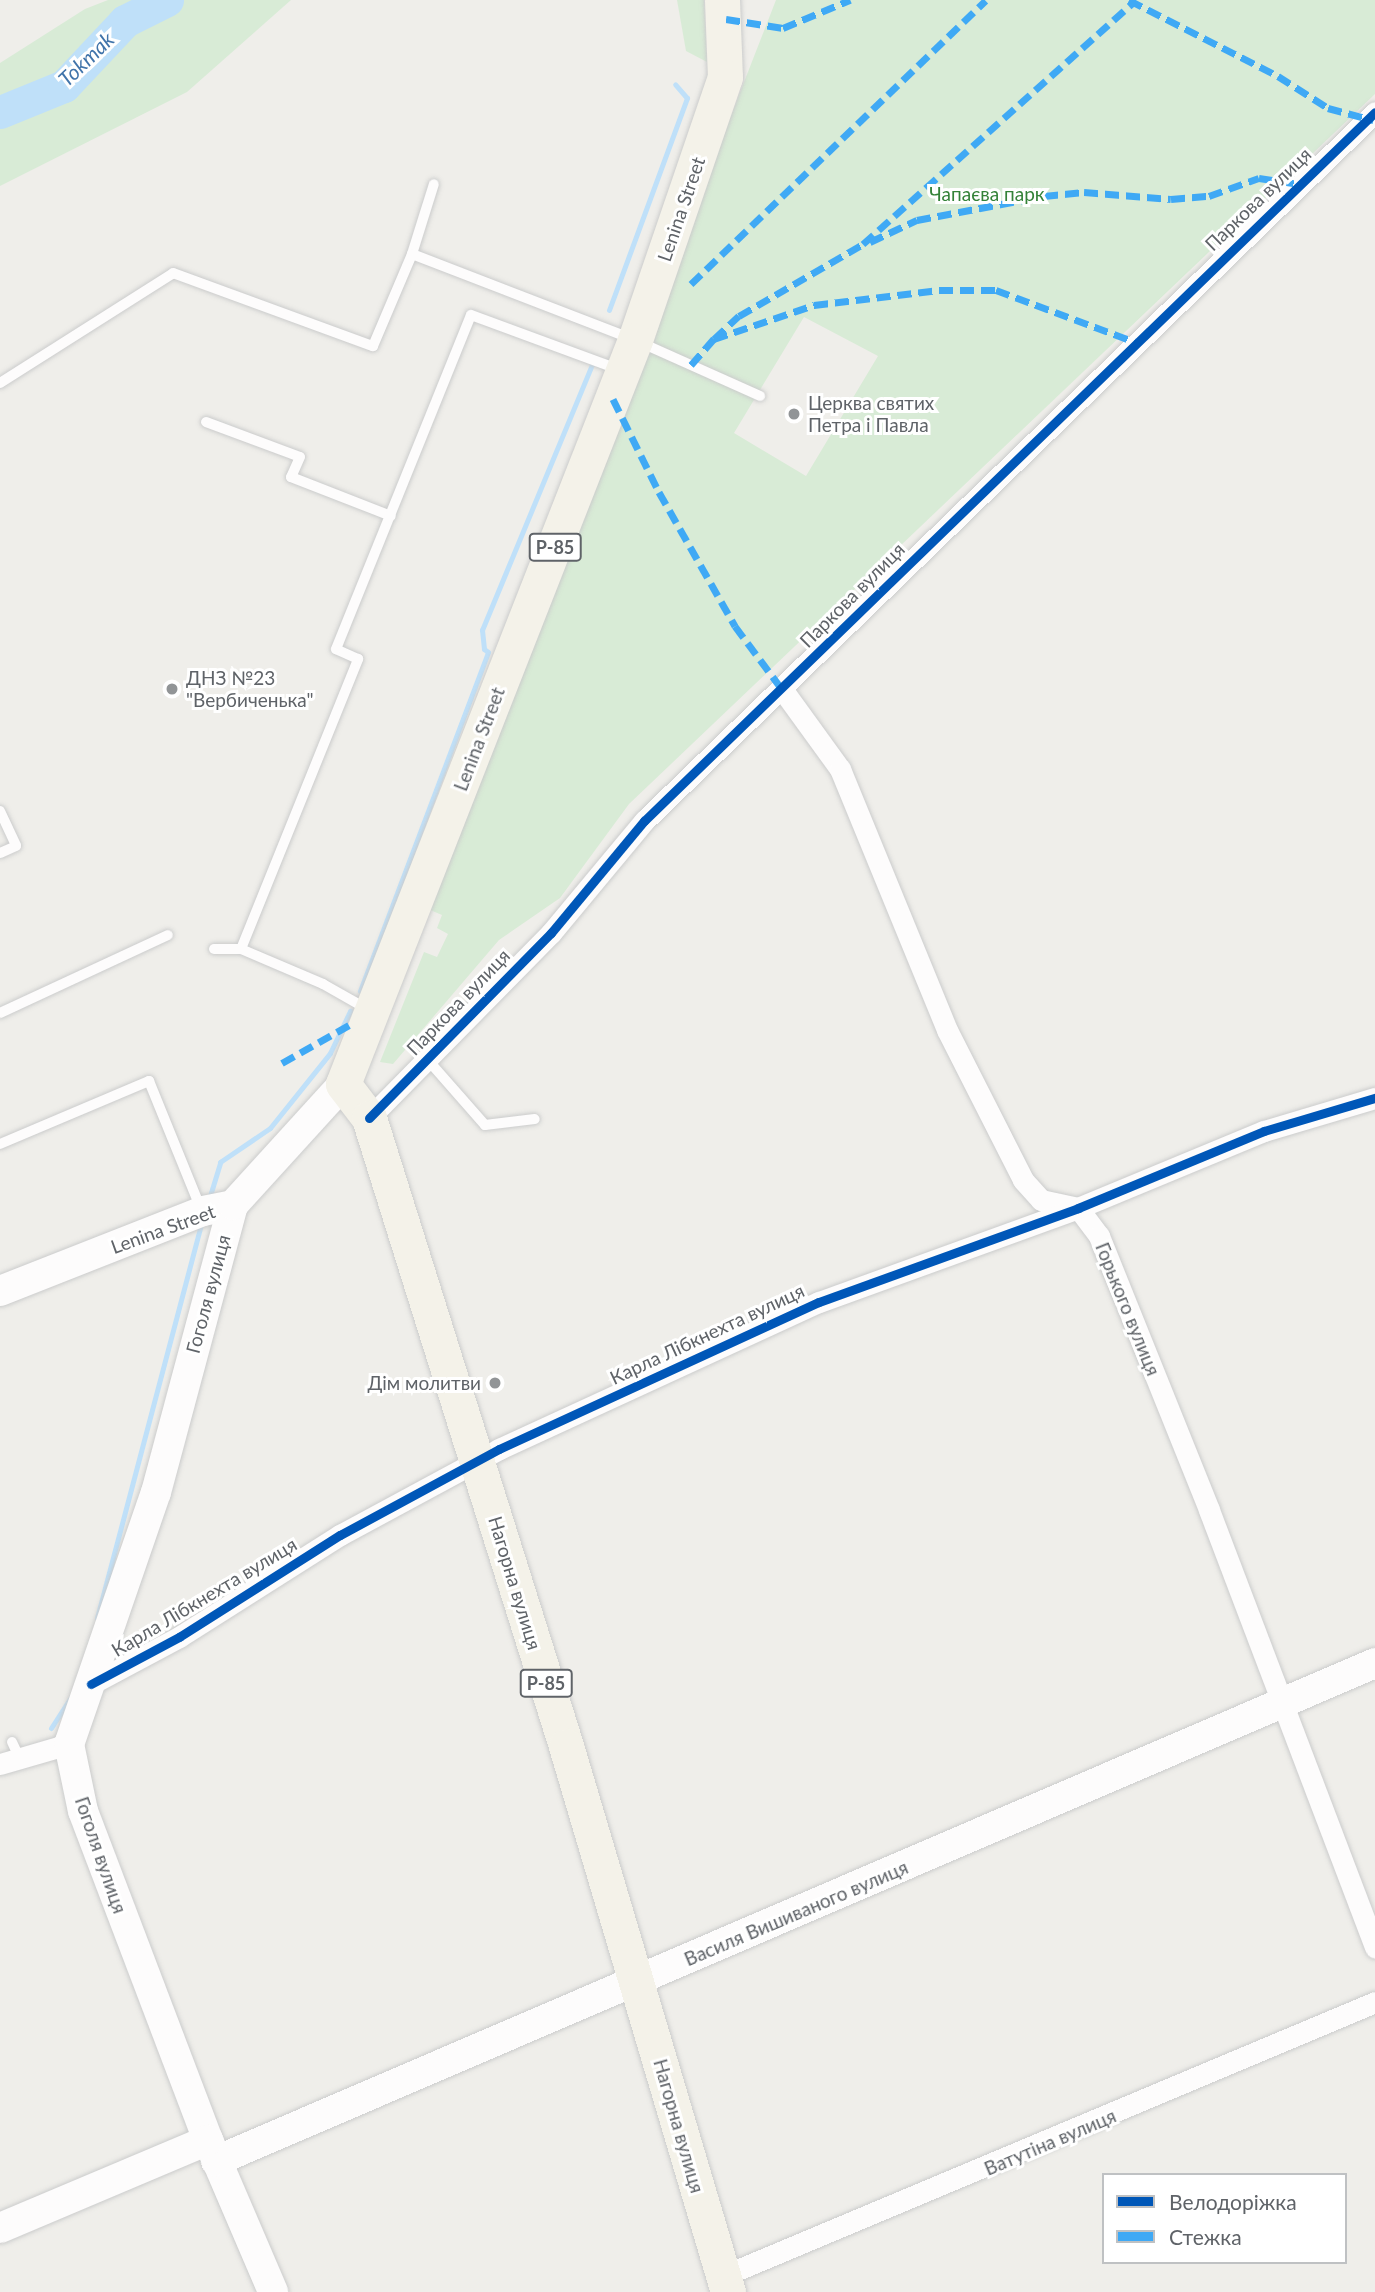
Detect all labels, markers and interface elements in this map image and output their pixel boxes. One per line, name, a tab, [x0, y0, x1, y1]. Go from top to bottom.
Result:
water label: Tokmak	[53, 27, 119, 91]
street label: Паркова вулиця	[1200, 143, 1316, 255]
street label: Lenina Street	[652, 154, 710, 264]
park label: Чапаєва парк	[929, 183, 1045, 205]
place label: Церква святих Петра і Павла	[808, 392, 934, 436]
marker: Церква святих Петра і Павла	[786, 406, 802, 422]
road number: Р-85	[527, 532, 583, 562]
street label: Паркова вулиця	[795, 538, 909, 652]
place label: ДНЗ №23 "Вербиченька"	[186, 667, 314, 711]
marker: ДНЗ №23 "Вербиченька"	[164, 681, 180, 697]
street label: Lenina Street	[449, 684, 509, 794]
street label: Паркова вулиця	[402, 944, 514, 1060]
street label: Lenina Street	[108, 1200, 218, 1258]
street label: Гоголя вулиця	[181, 1232, 235, 1356]
street label: Горького вулиця	[1091, 1239, 1165, 1379]
street label: Карла Лібкнехта вулиця	[606, 1279, 808, 1389]
place label: Дім молитви	[368, 1372, 481, 1394]
marker: Дім молитви	[487, 1375, 503, 1391]
street label: Нагорна вулиця	[484, 1513, 546, 1653]
street label: Карла Лібкнехта вулиця	[107, 1533, 301, 1661]
road number: Р-85	[518, 1668, 574, 1698]
street label: Гоголя вулиця	[70, 1794, 132, 1916]
street label: Василя Вишиваного вулиця	[681, 1855, 911, 1971]
street label: Нагорна вулиця	[649, 2056, 709, 2196]
street label: Ватутіна вулиця	[981, 2104, 1119, 2180]
legend	[1102, 2173, 1347, 2264]
text: Велодоріжка	[1169, 2189, 1297, 2214]
text: Стежка	[1169, 2224, 1242, 2249]

